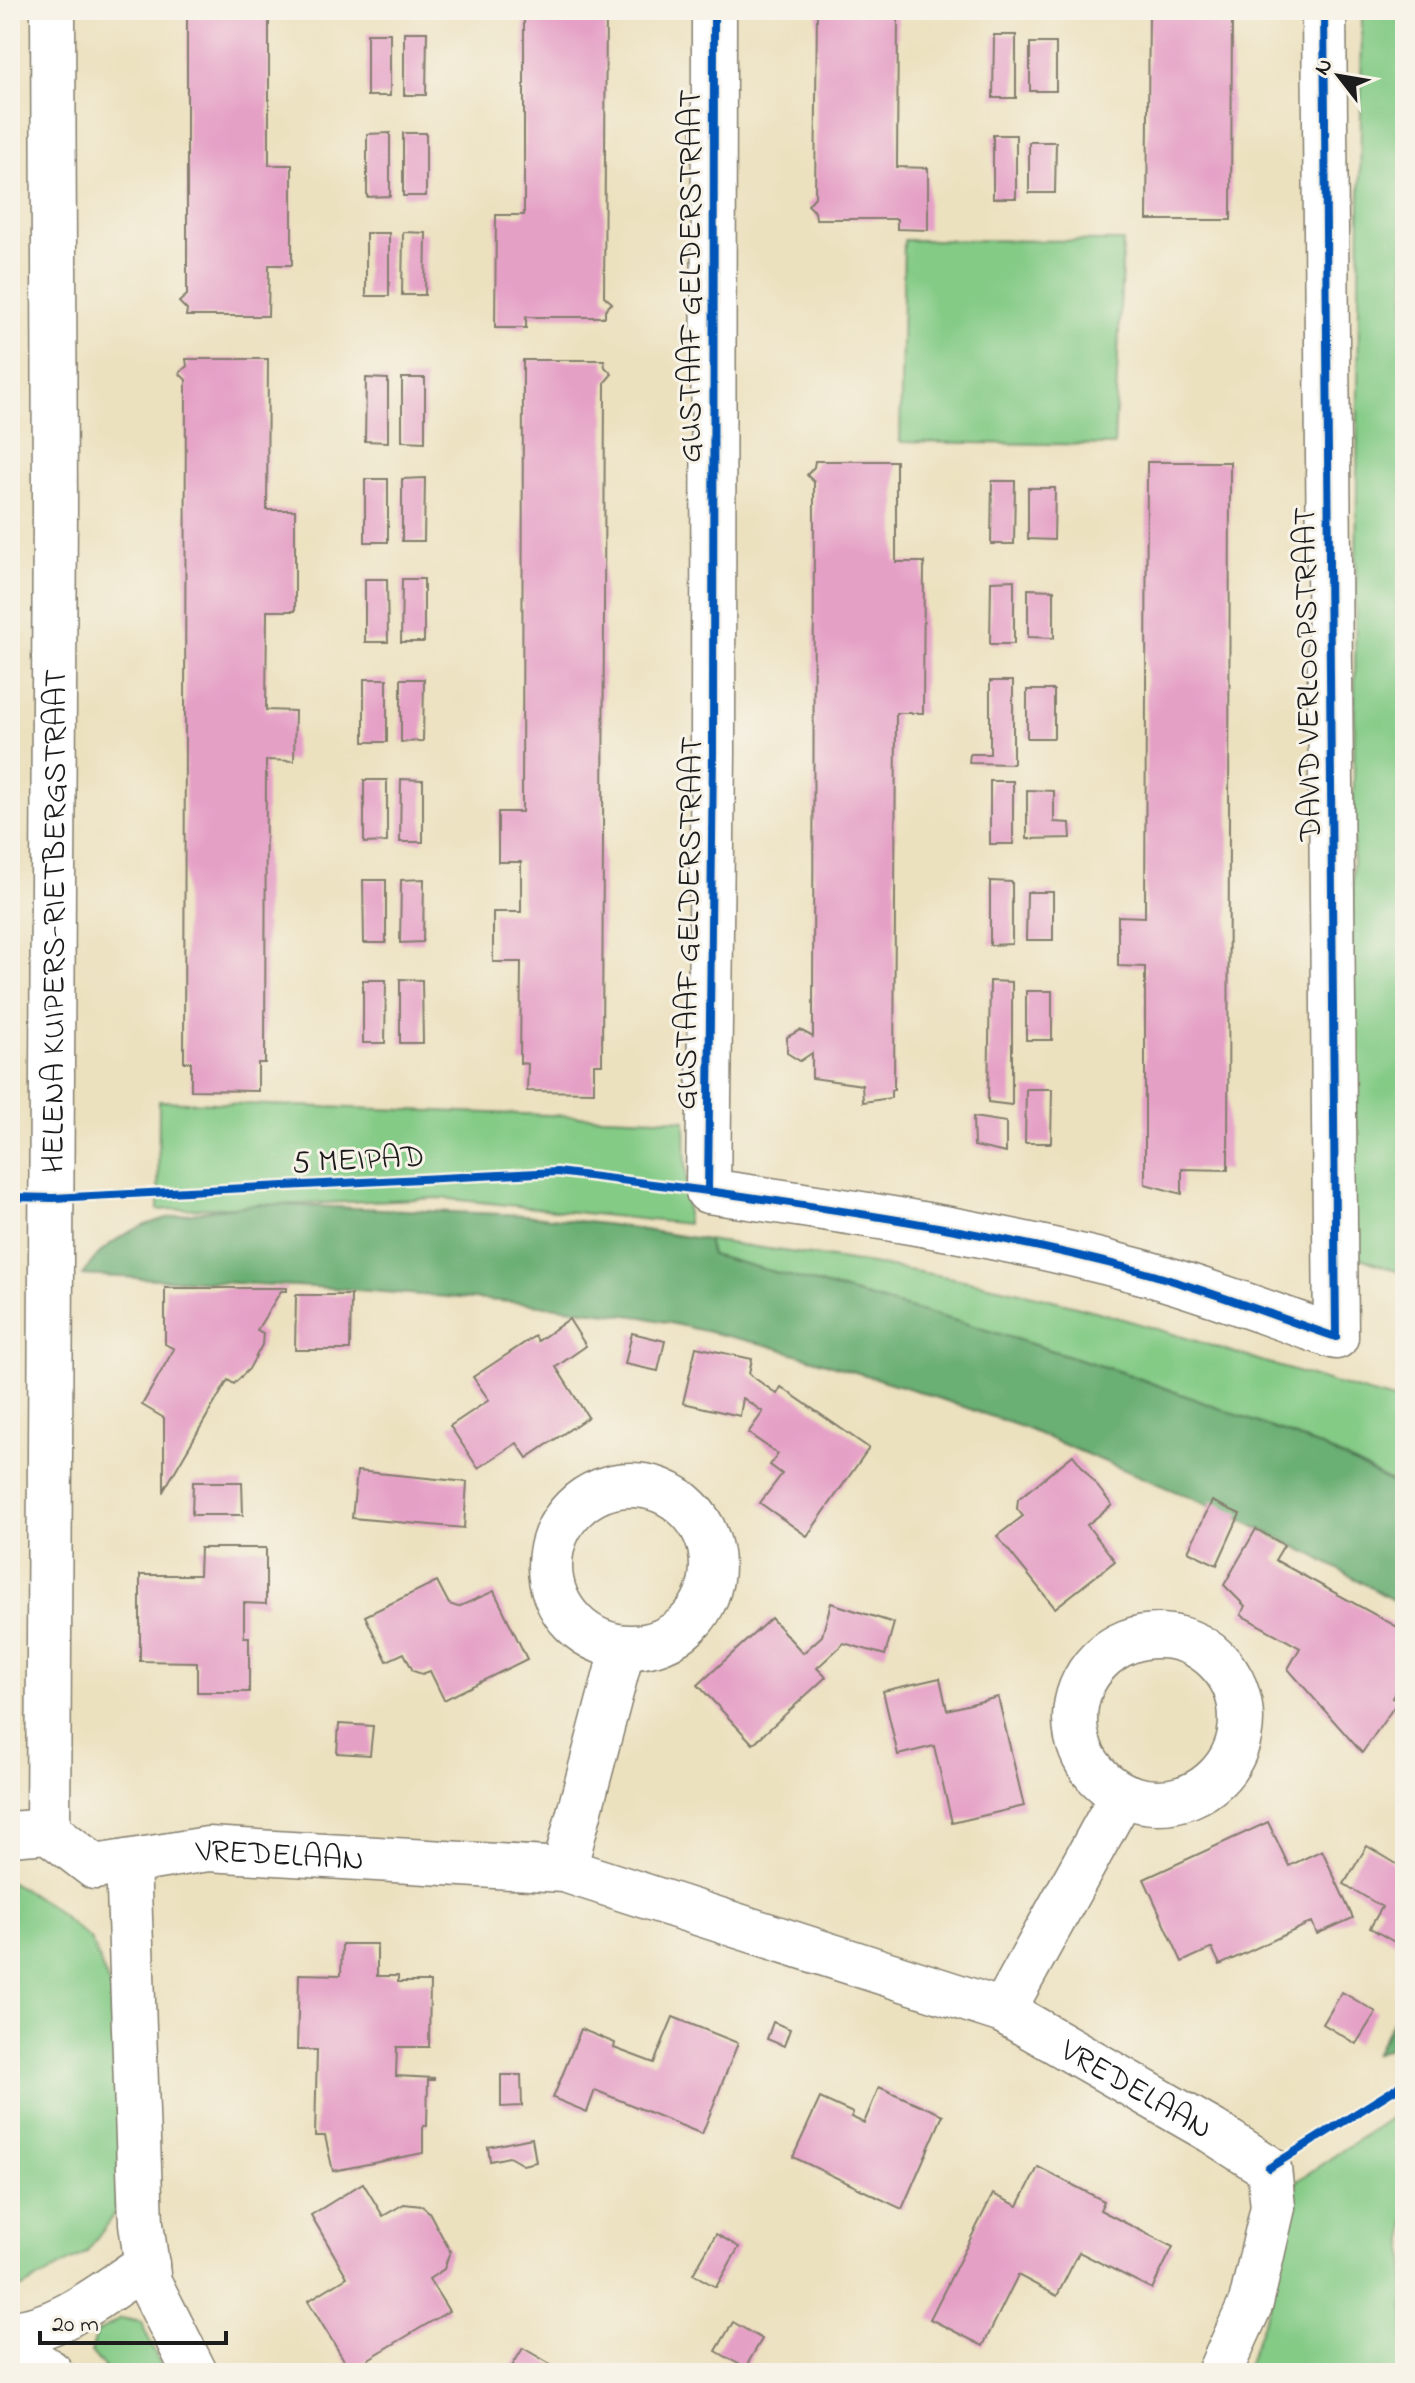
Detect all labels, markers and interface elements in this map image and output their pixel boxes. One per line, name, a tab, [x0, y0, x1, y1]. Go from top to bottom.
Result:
north arrow	[1299, 36, 1379, 116]
text: N	[1307, 53, 1342, 82]
street label: GUSTAAF GELDERSTRAAT	[669, 89, 716, 463]
street label: DAVID VERLOOPSTRAAT	[1283, 506, 1336, 842]
street label: HELENA KUIPERS-RIETBERGSTRAAT	[31, 669, 81, 1173]
street label: GUSTAAF GELDERSTRAAT	[664, 736, 717, 1110]
street label: 5 MEIPAD	[291, 1135, 426, 1188]
street label: VREDELAAN	[192, 1829, 365, 1885]
street label: VREDELAAN	[1050, 2028, 1220, 2153]
scale bar	[40, 2295, 226, 2345]
text: 20 m	[52, 2308, 99, 2343]

